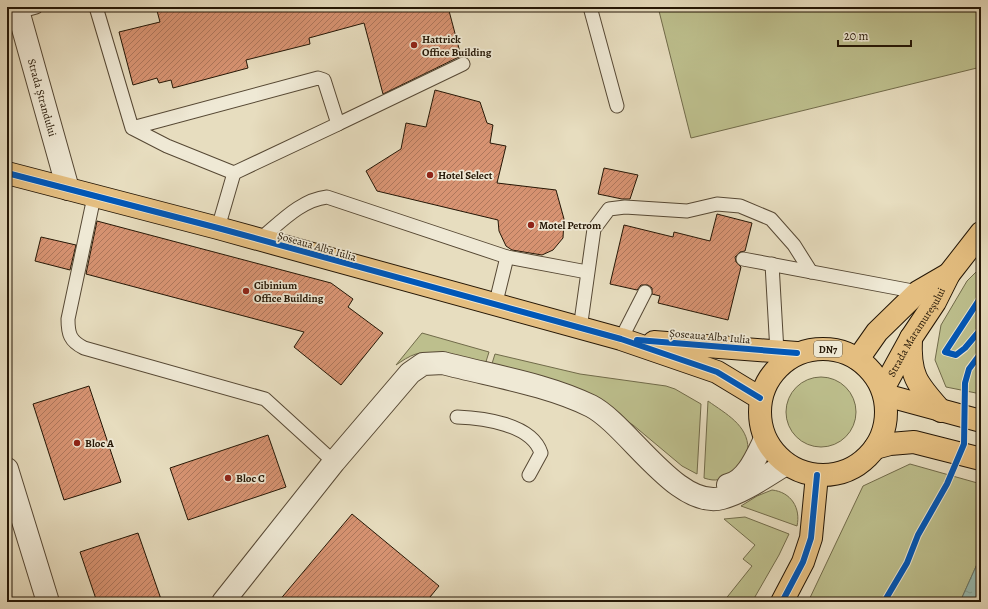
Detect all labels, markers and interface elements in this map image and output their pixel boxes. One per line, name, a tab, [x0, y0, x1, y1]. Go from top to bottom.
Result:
scale bar	[838, 22, 911, 48]
text: 20 m	[844, 28, 868, 44]
place label: Hattrick Office Building	[422, 32, 492, 60]
marker: Hattrick Office Building	[409, 40, 419, 50]
street label: Strada Ștrandului	[24, 57, 60, 138]
place label: Hotel Select	[438, 168, 493, 183]
marker: Hotel Select	[425, 170, 435, 180]
place label: Motel Petrom	[539, 218, 601, 233]
marker: Motel Petrom	[526, 220, 536, 230]
street label: Șoseaua Alba Iulia	[276, 228, 359, 265]
place label: Cibinium Office Building	[254, 278, 324, 306]
street label: Strada Maramureșului	[884, 285, 949, 380]
marker: Cibinium Office Building	[241, 286, 251, 296]
street label: Șoseaua Alba Iulia	[669, 325, 752, 348]
road number: DN7	[814, 341, 842, 357]
place label: Bloc A	[85, 436, 114, 451]
marker: Bloc A	[72, 438, 82, 448]
place label: Bloc C	[236, 471, 265, 486]
marker: Bloc C	[223, 473, 233, 483]

